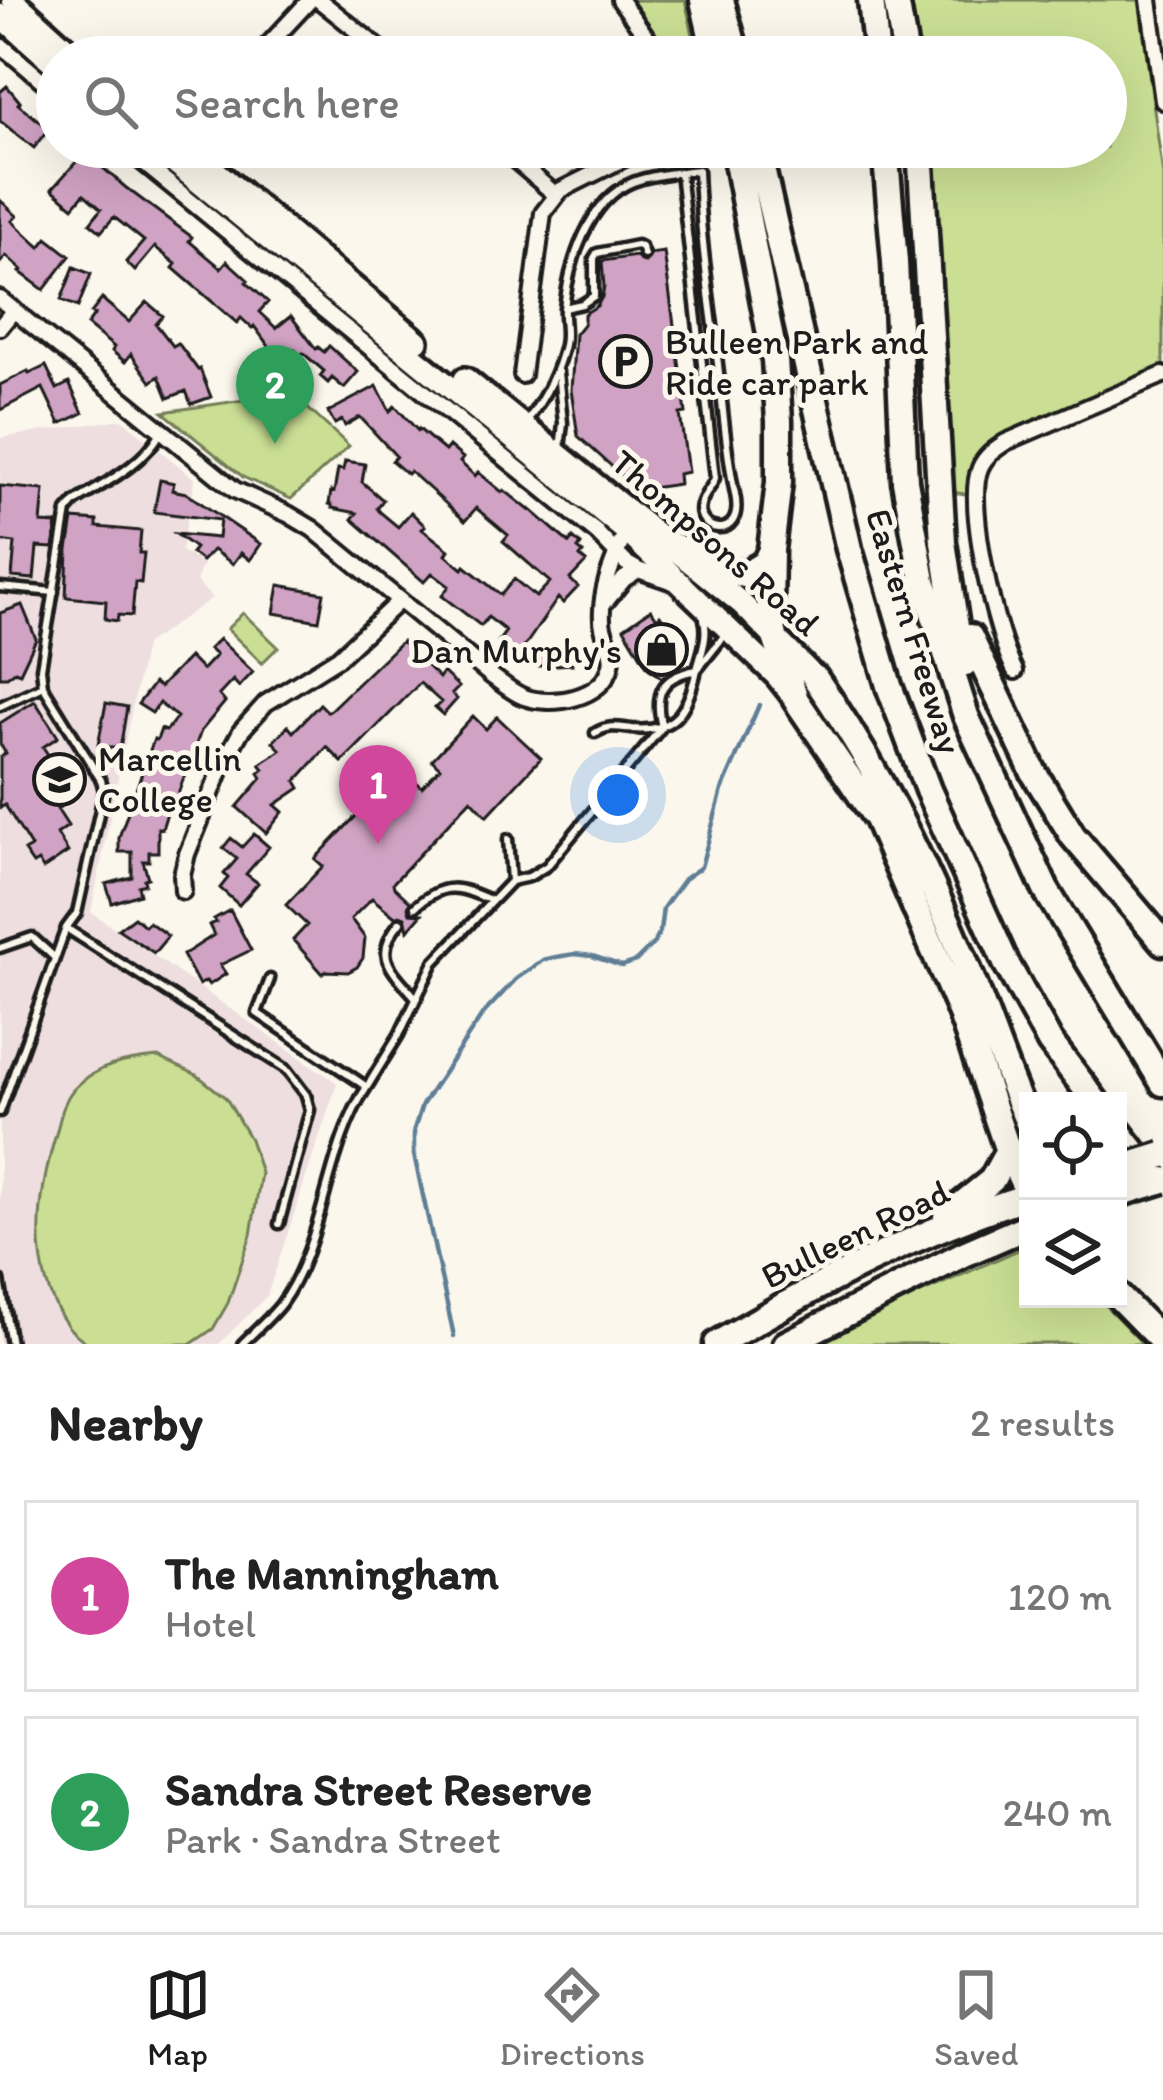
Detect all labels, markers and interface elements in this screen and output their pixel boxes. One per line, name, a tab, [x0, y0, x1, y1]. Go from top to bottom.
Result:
search box	[36, 36, 1127, 168]
icon: search	[78, 69, 144, 135]
text: Search here	[174, 75, 400, 129]
place label: Bulleen Park and Ride car park	[665, 320, 929, 404]
parking icon: Bulleen Park and Ride car park	[598, 334, 654, 390]
pin: 2	[236, 345, 314, 444]
street label: Thompsons Road	[603, 440, 829, 645]
street label: Eastern Freeway	[857, 504, 972, 759]
shop icon: Dan Murphy's	[633, 622, 689, 678]
place label: Dan Murphy's	[410, 629, 622, 672]
place label: Marcellin College	[98, 737, 242, 821]
pin: 1	[339, 745, 417, 844]
school or university icon: Marcellin College	[31, 751, 87, 807]
your location	[588, 765, 648, 825]
map controls	[1019, 1092, 1127, 1308]
button: locate	[1019, 1092, 1127, 1200]
street label: Bulleen Road	[754, 1169, 956, 1298]
button: layers	[1019, 1200, 1127, 1308]
text: Nearby	[48, 1392, 203, 1453]
text: 2 results	[970, 1399, 1115, 1446]
text: The Manningham	[165, 1546, 499, 1600]
text: 1	[81, 1573, 99, 1620]
text: 120 m	[1008, 1573, 1112, 1620]
text: Hotel	[165, 1600, 256, 1647]
text: Sandra Street Reserve	[165, 1762, 592, 1816]
text: 2	[80, 1789, 100, 1836]
text: 240 m	[1002, 1789, 1112, 1836]
text: Park · Sandra Street	[165, 1816, 501, 1863]
tab: Map	[145, 1962, 211, 2073]
tab: Directions	[500, 1962, 645, 2073]
tab: Saved	[934, 1962, 1018, 2073]

